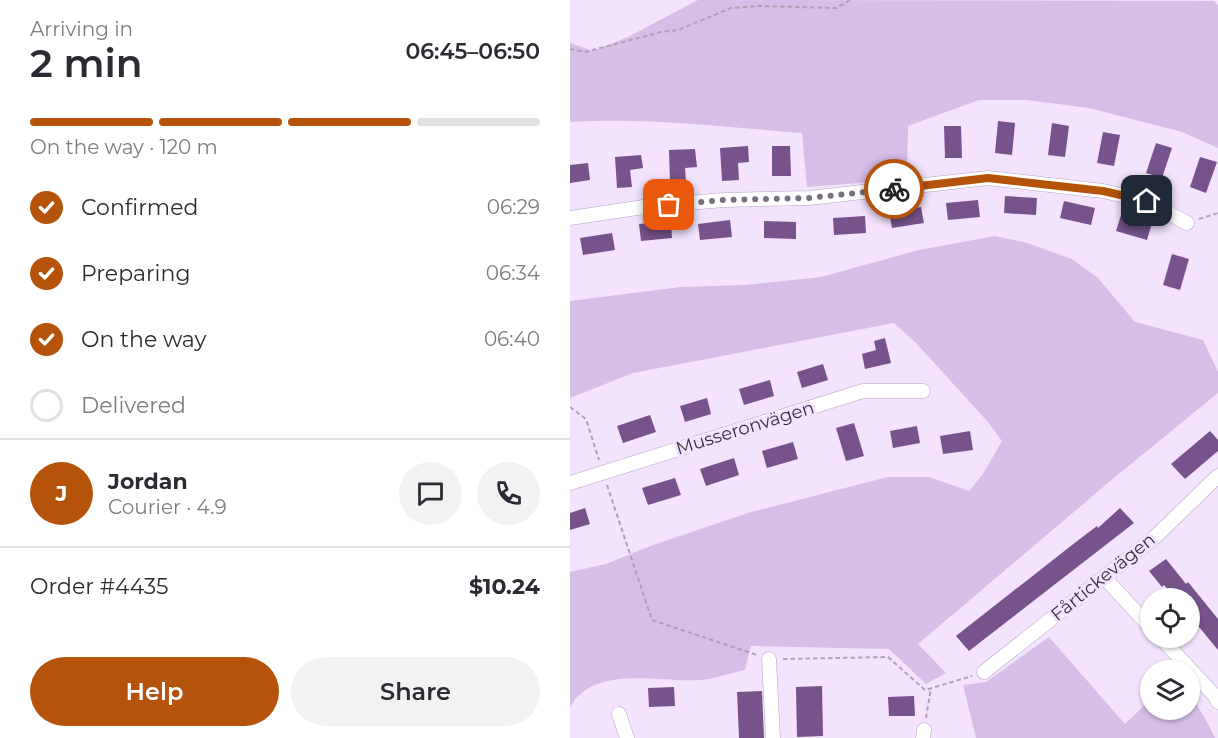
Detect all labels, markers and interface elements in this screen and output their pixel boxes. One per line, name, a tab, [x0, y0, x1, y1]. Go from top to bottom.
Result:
text: Arriving in	[30, 17, 133, 41]
text: 06:45–06:50	[406, 38, 540, 65]
text: 2 min	[30, 39, 143, 87]
text: On the way · 120 m	[30, 135, 218, 159]
courier	[864, 159, 924, 219]
icon: bike	[878, 173, 911, 206]
pin	[1121, 175, 1172, 226]
pin	[643, 179, 694, 230]
icon: home	[1130, 184, 1163, 217]
icon: bag	[652, 188, 685, 221]
icon: check	[30, 191, 63, 224]
text: Confirmed	[81, 194, 198, 221]
text: 06:29	[487, 195, 540, 219]
icon: check	[30, 257, 63, 290]
text: Preparing	[81, 260, 190, 287]
text: 06:34	[486, 261, 540, 285]
icon: check	[30, 323, 63, 356]
text: On the way	[81, 326, 206, 353]
text: 06:40	[484, 327, 540, 351]
text: Delivered	[81, 392, 186, 419]
street label: Musseronvägen	[673, 397, 817, 459]
button: chat	[399, 462, 462, 525]
button: phone	[477, 462, 540, 525]
text: Jordan	[108, 468, 188, 495]
text: J	[56, 480, 67, 507]
text: Courier · 4.9	[108, 495, 227, 519]
street label: Fårtickevägen	[1046, 528, 1160, 626]
text: Order #4435	[30, 573, 169, 600]
text: $10.24	[469, 573, 540, 600]
map controls	[1140, 588, 1200, 720]
button: locate	[1140, 588, 1200, 648]
button: Help	[30, 657, 279, 726]
button: Share	[291, 657, 540, 726]
button: layers	[1140, 660, 1200, 720]

